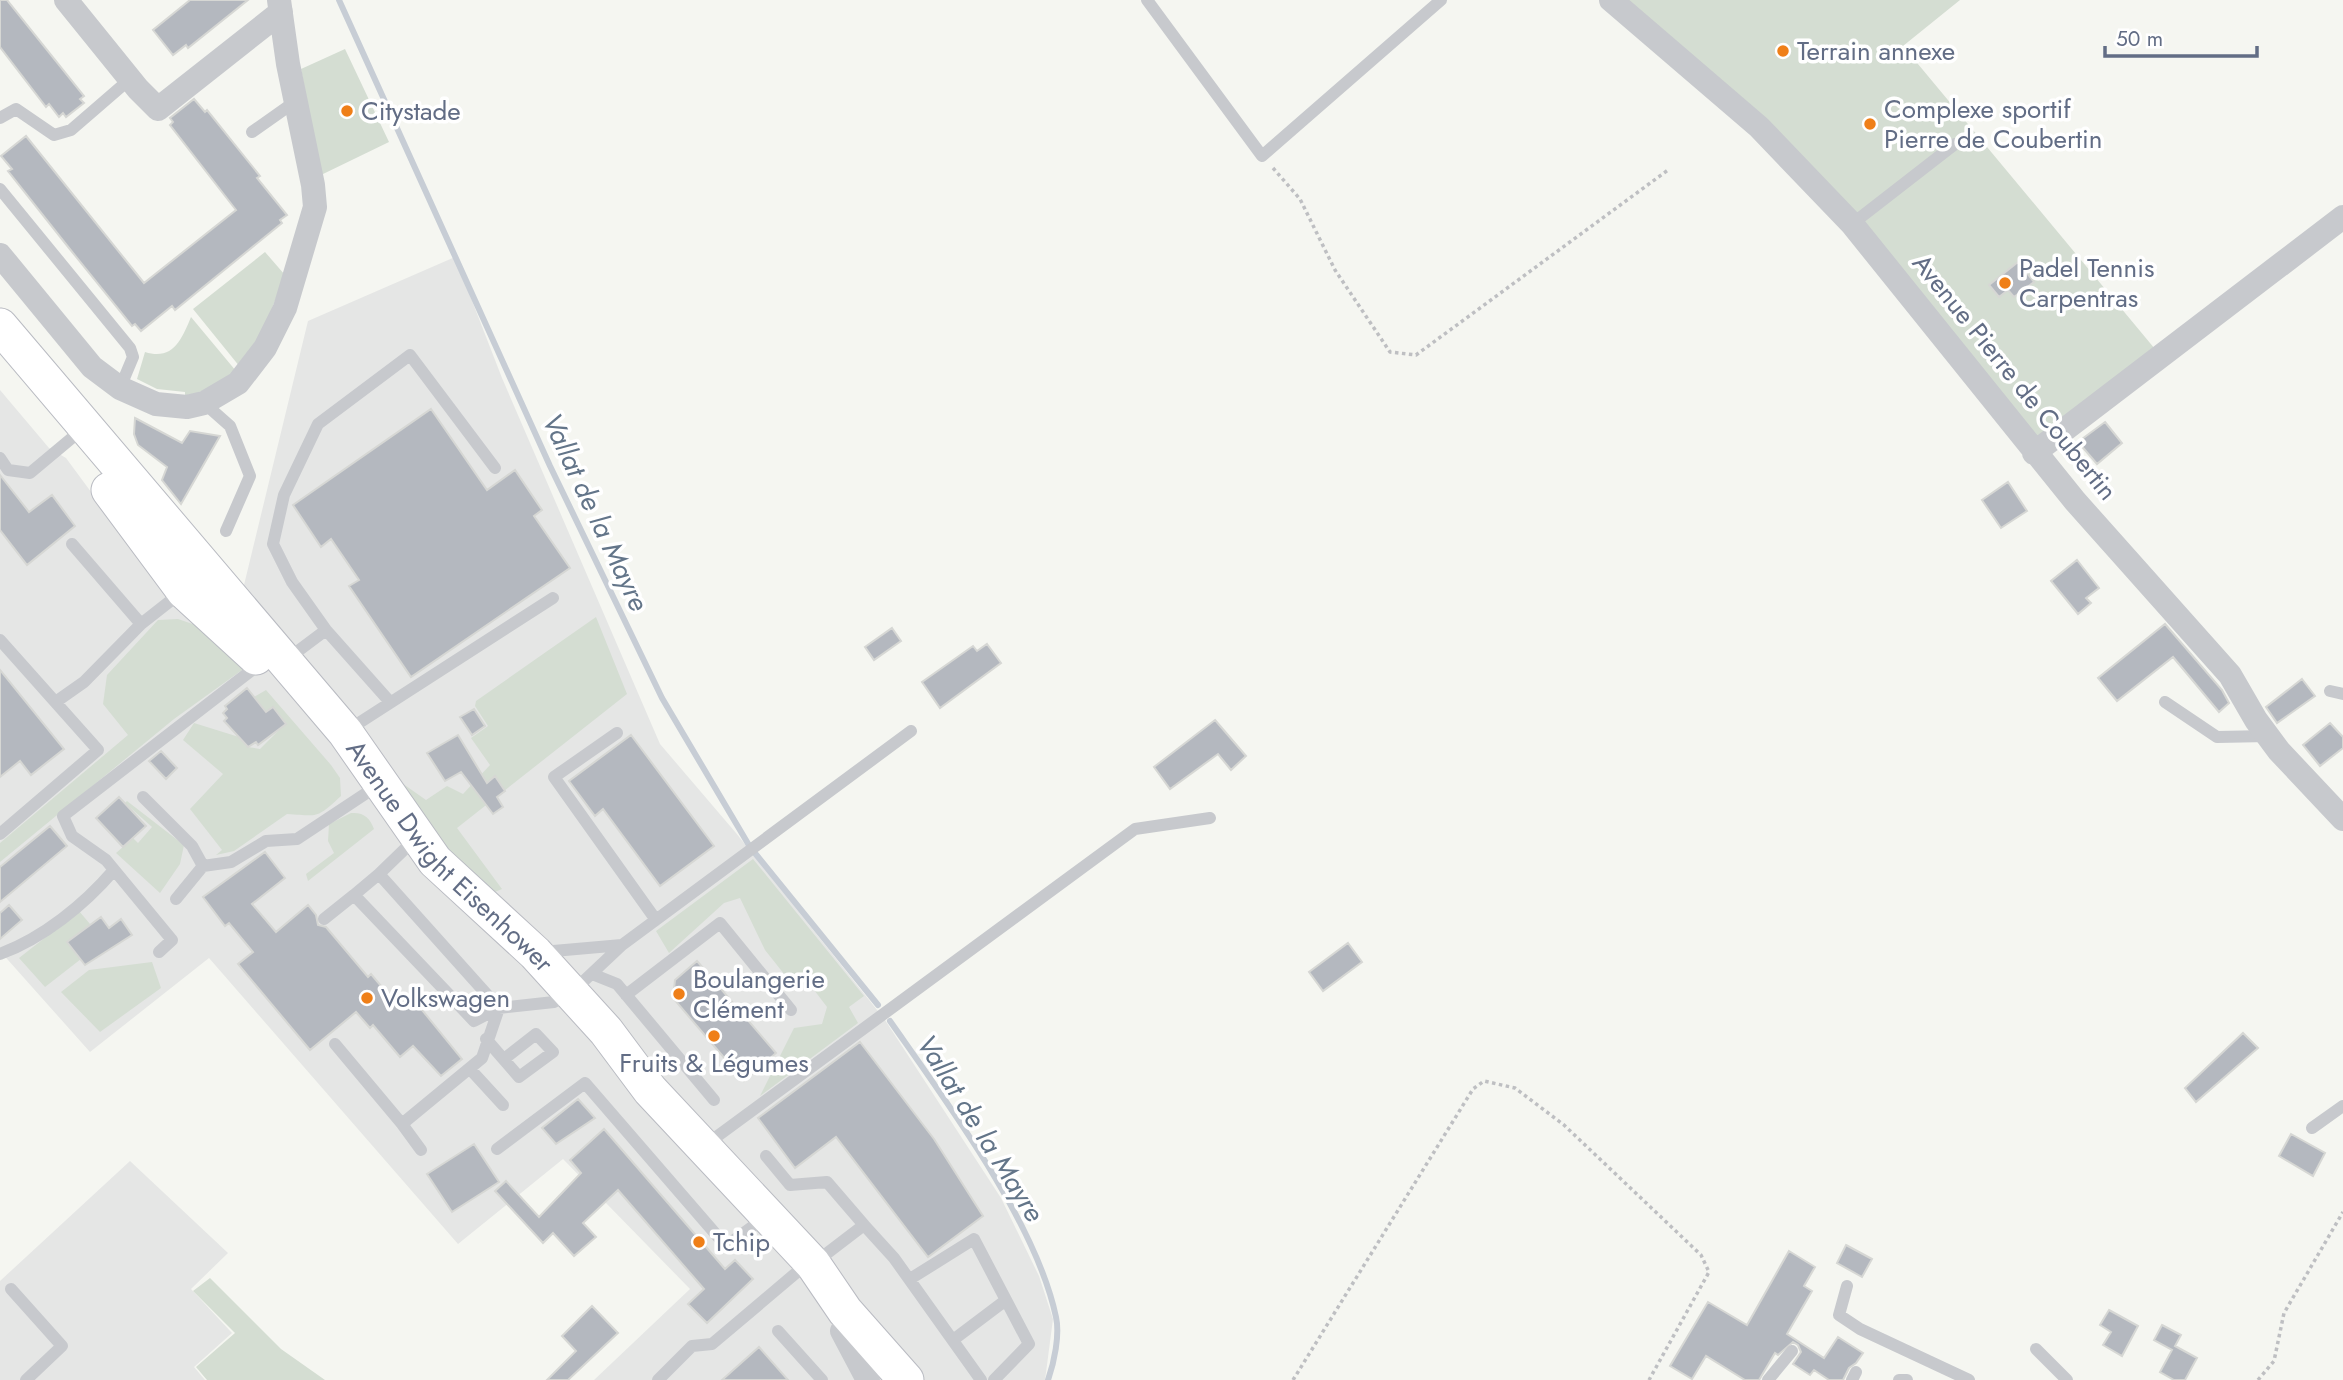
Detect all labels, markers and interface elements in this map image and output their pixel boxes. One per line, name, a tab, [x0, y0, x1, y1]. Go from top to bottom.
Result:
scale bar	[2105, 14, 2257, 58]
text: 50 m	[2116, 24, 2163, 54]
place label: Terrain annexe	[1797, 32, 1955, 70]
marker: Terrain annexe	[1775, 43, 1791, 59]
place label: Complexe sportif Pierre de Coubertin	[1884, 90, 2102, 158]
place label: Citystade	[361, 92, 461, 130]
marker: Citystade	[339, 103, 355, 119]
marker: Complexe sportif Pierre de Coubertin	[1862, 116, 1878, 132]
street label: Avenue Pierre de Coubertin	[1904, 246, 2126, 508]
place label: Padel Tennis Carpentras	[2019, 249, 2154, 317]
marker: Padel Tennis Carpentras	[1997, 275, 2013, 291]
water label: Vallat de la Mayre	[532, 407, 659, 618]
street label: Avenue Dwight Eisenhower	[337, 732, 562, 981]
place label: Boulangerie Clément	[693, 960, 825, 1028]
place label: Volkswagen	[381, 979, 510, 1017]
marker: Boulangerie Clément	[671, 986, 687, 1002]
marker: Volkswagen	[359, 990, 375, 1006]
water label: Vallat de la Mayre	[907, 1027, 1055, 1230]
marker: Fruits & Légumes	[706, 1028, 722, 1044]
place label: Fruits & Légumes	[619, 1044, 809, 1082]
place label: Tchip	[713, 1223, 770, 1261]
marker: Tchip	[691, 1234, 707, 1250]

